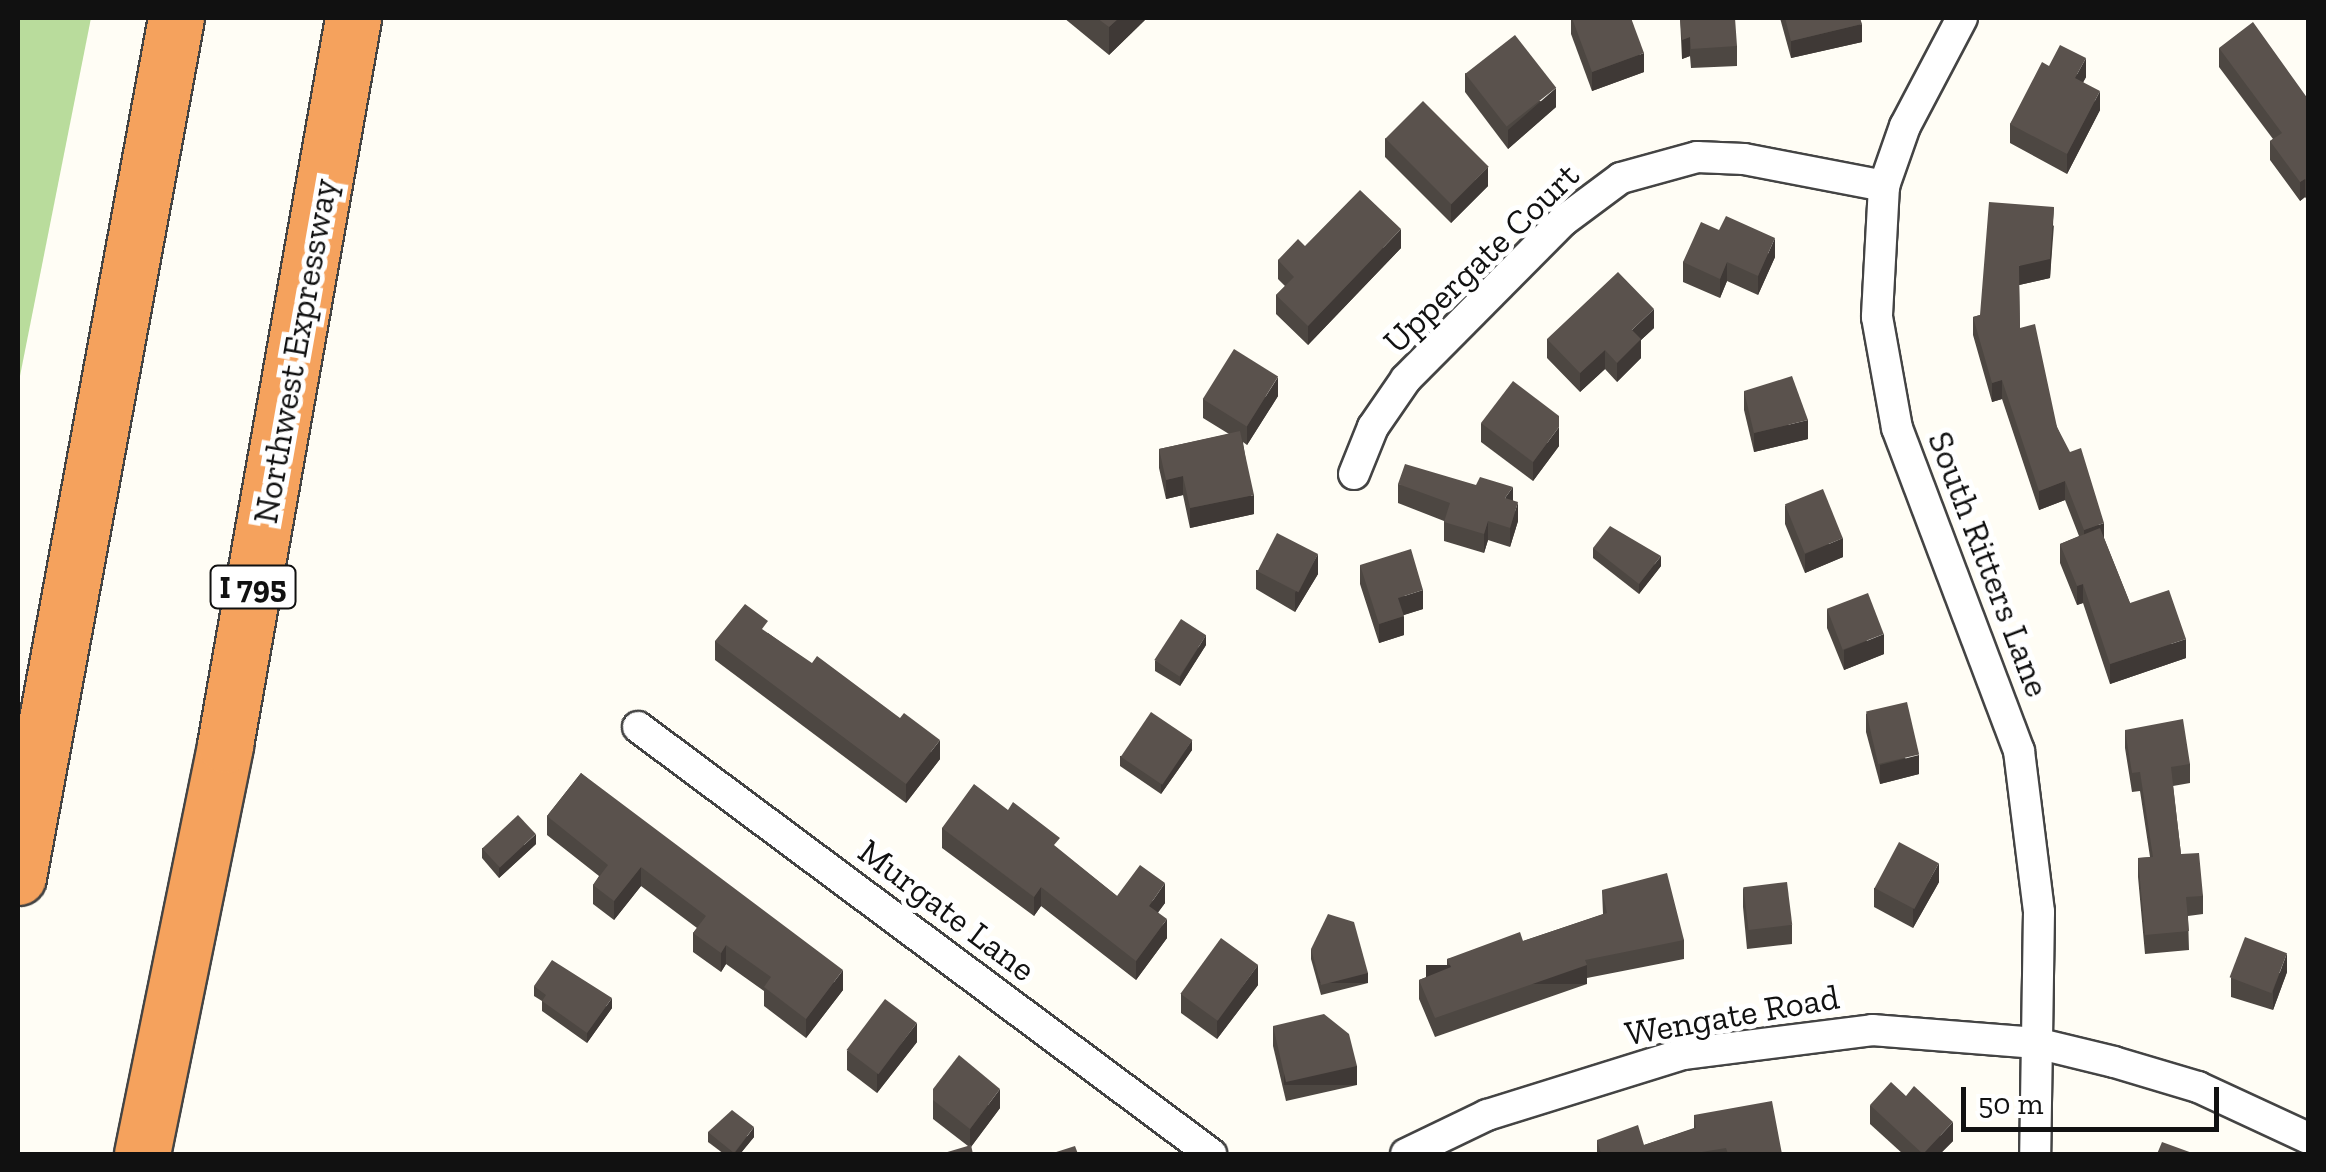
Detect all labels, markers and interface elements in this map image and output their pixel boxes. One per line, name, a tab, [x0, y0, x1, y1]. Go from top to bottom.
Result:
street label: Uppergate Court	[1375, 154, 1587, 362]
street label: Northwest Expressway	[244, 175, 346, 527]
street label: South Ritters Lane	[1919, 425, 2059, 703]
road number: I 795	[208, 560, 298, 614]
street label: Murgate Lane	[850, 830, 1044, 990]
street label: Wengate Road	[1622, 976, 1842, 1054]
scale bar	[1966, 1067, 2224, 1129]
text: 50 m	[1978, 1086, 2043, 1122]

